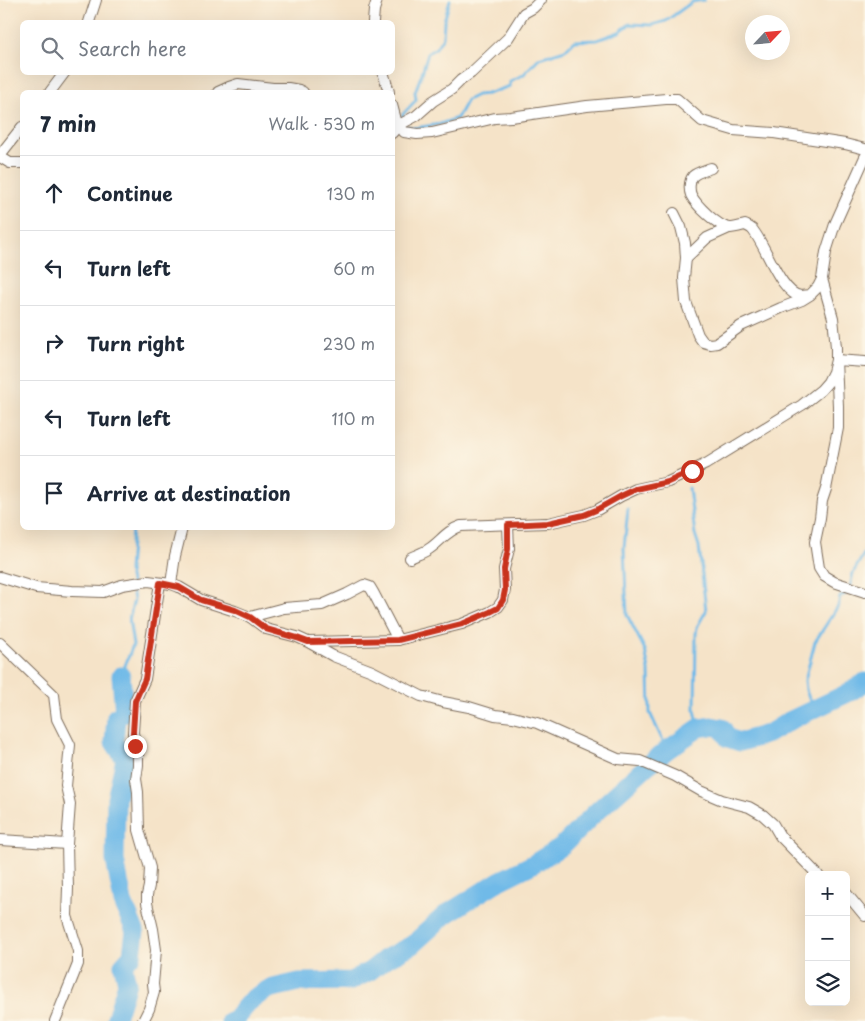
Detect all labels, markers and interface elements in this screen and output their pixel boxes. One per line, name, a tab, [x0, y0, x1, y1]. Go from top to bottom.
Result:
north arrow	[745, 15, 790, 60]
search box	[20, 20, 395, 75]
icon: search	[38, 34, 66, 62]
text: Search here	[78, 34, 187, 62]
text: 7 min	[40, 107, 96, 139]
text: Walk · 530 m	[268, 111, 375, 135]
icon: ahead	[40, 179, 68, 207]
text: Continue	[87, 179, 173, 207]
text: 130 m	[327, 181, 375, 205]
icon: left	[40, 254, 68, 282]
text: Turn left	[87, 254, 171, 282]
text: 60 m	[333, 256, 375, 280]
icon: right	[40, 329, 68, 357]
text: Turn right	[87, 329, 185, 357]
text: 230 m	[323, 331, 375, 355]
icon: left	[40, 404, 68, 432]
text: Turn left	[87, 404, 171, 432]
text: 110 m	[332, 406, 375, 430]
route start	[681, 460, 704, 483]
icon: arrive	[40, 479, 68, 507]
text: Arrive at destination	[87, 479, 291, 507]
route end	[124, 735, 147, 758]
map controls	[805, 871, 850, 1006]
button: +	[805, 871, 850, 916]
button: −	[805, 916, 850, 961]
button: layers	[805, 961, 850, 1006]

